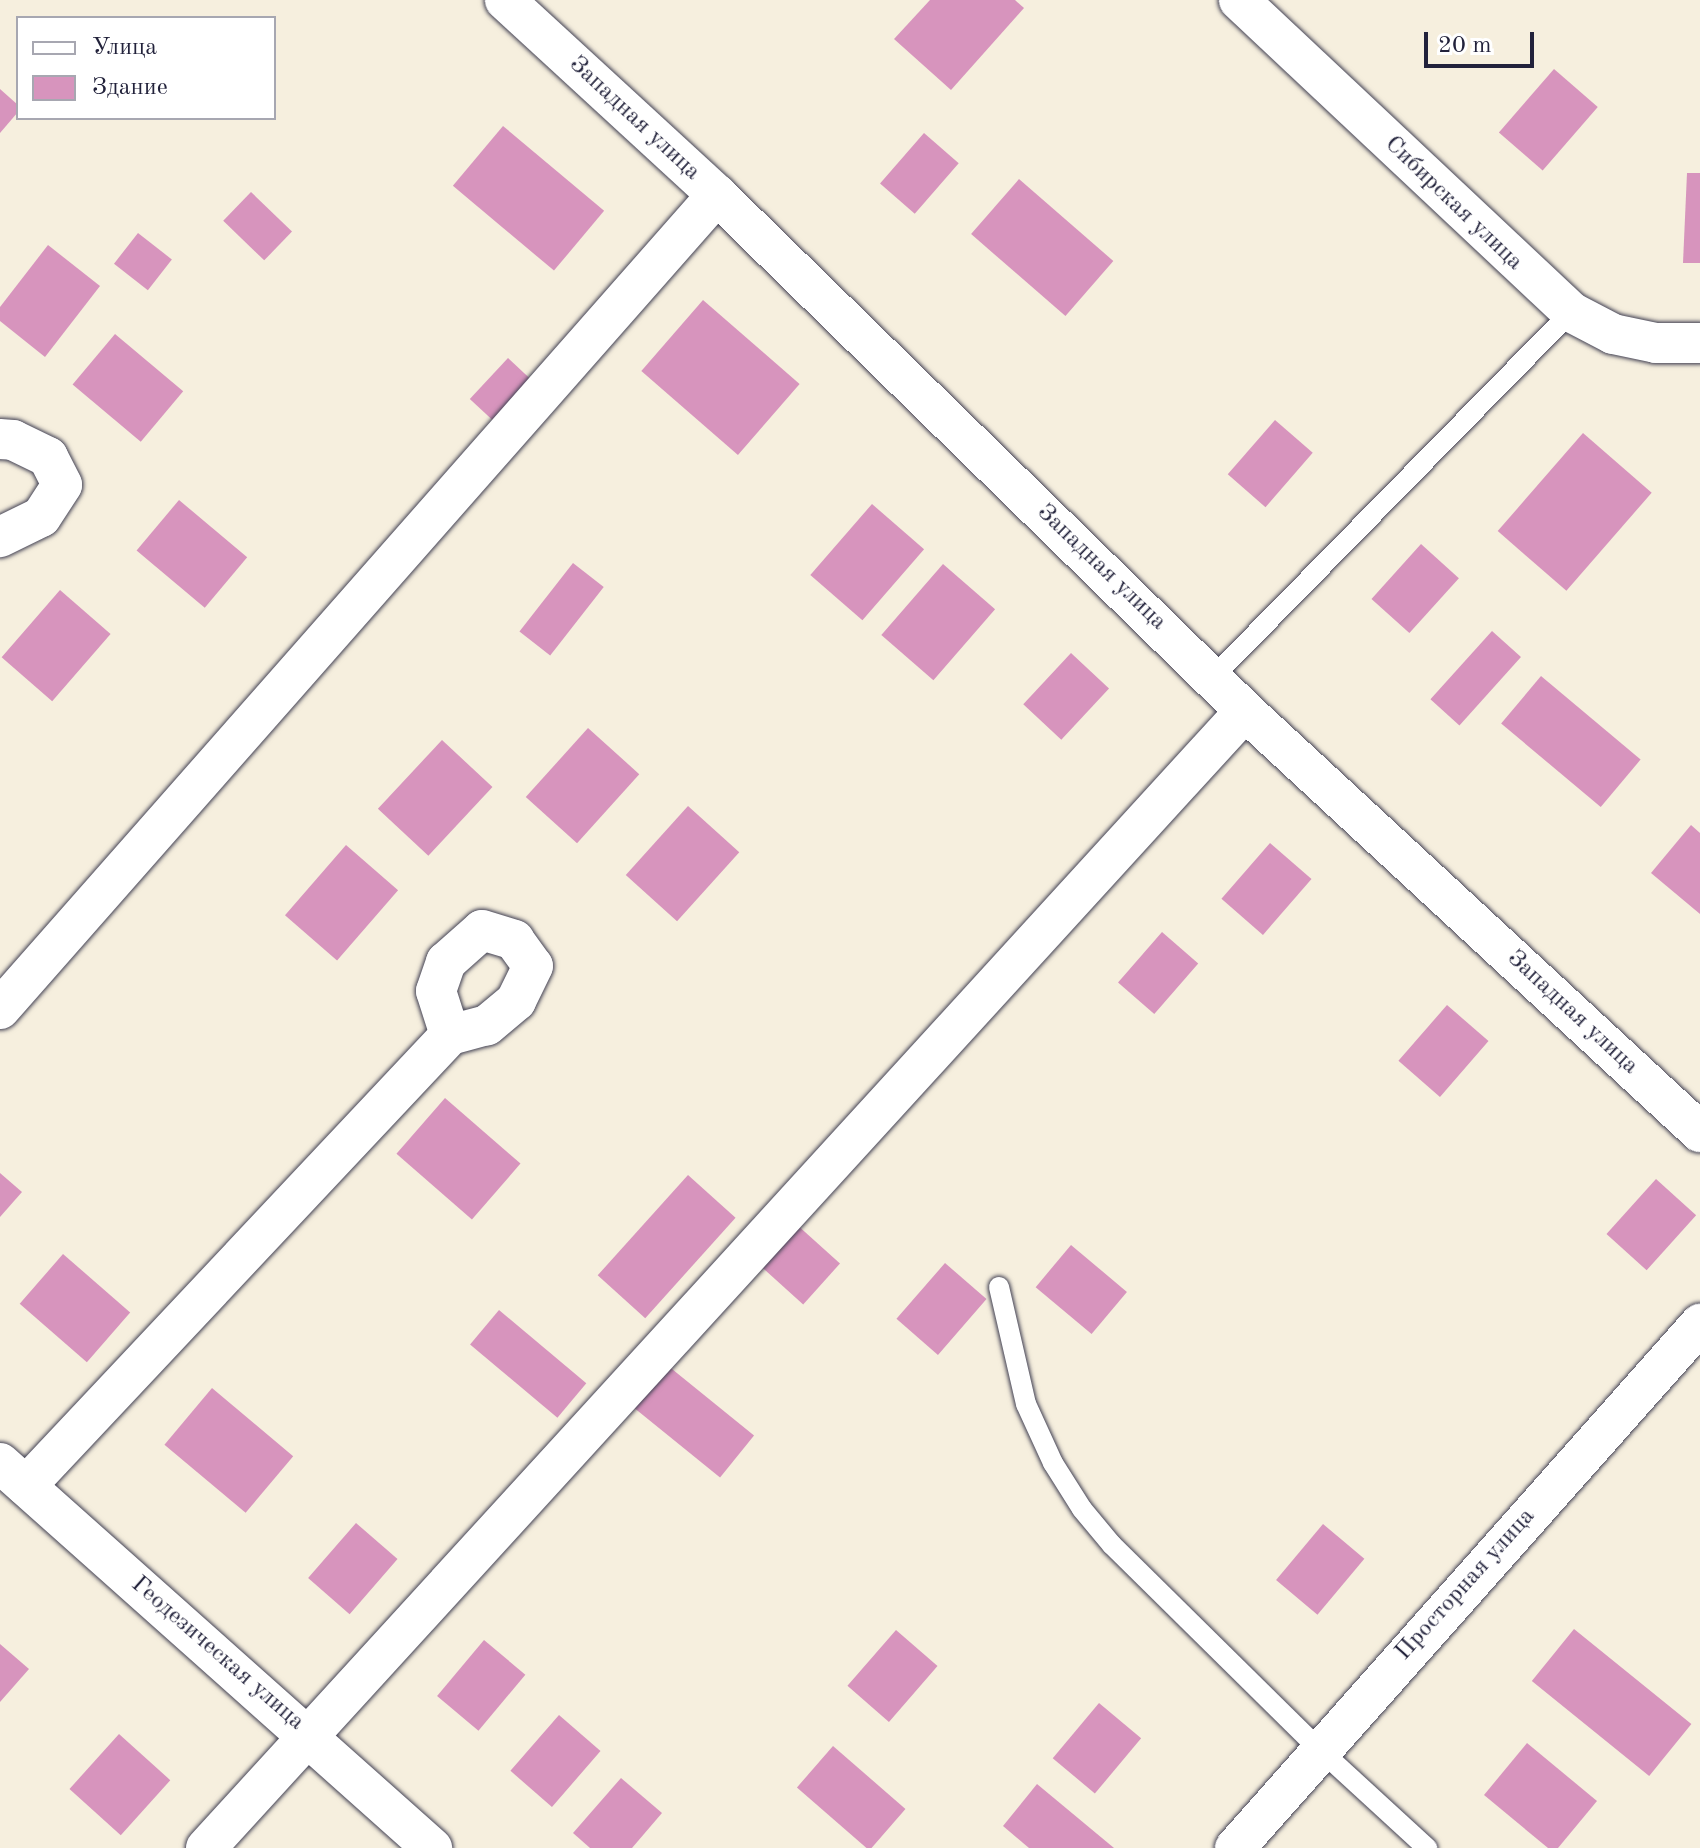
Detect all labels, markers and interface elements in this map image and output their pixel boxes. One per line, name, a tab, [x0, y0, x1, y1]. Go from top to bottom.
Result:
legend	[16, 16, 276, 120]
scale bar	[1428, 16, 1538, 66]
text: 20 m	[1438, 34, 1492, 58]
text: Улица	[92, 36, 157, 60]
street label: Западная улица	[562, 51, 706, 187]
text: Здание	[92, 76, 168, 100]
street label: Сибирская улица	[1378, 131, 1528, 277]
street label: Западная улица	[1030, 499, 1172, 637]
street label: Западная улица	[1500, 945, 1644, 1081]
street label: Просторная улица	[1390, 1503, 1542, 1667]
street label: Геодезическая улица	[124, 1571, 310, 1737]

